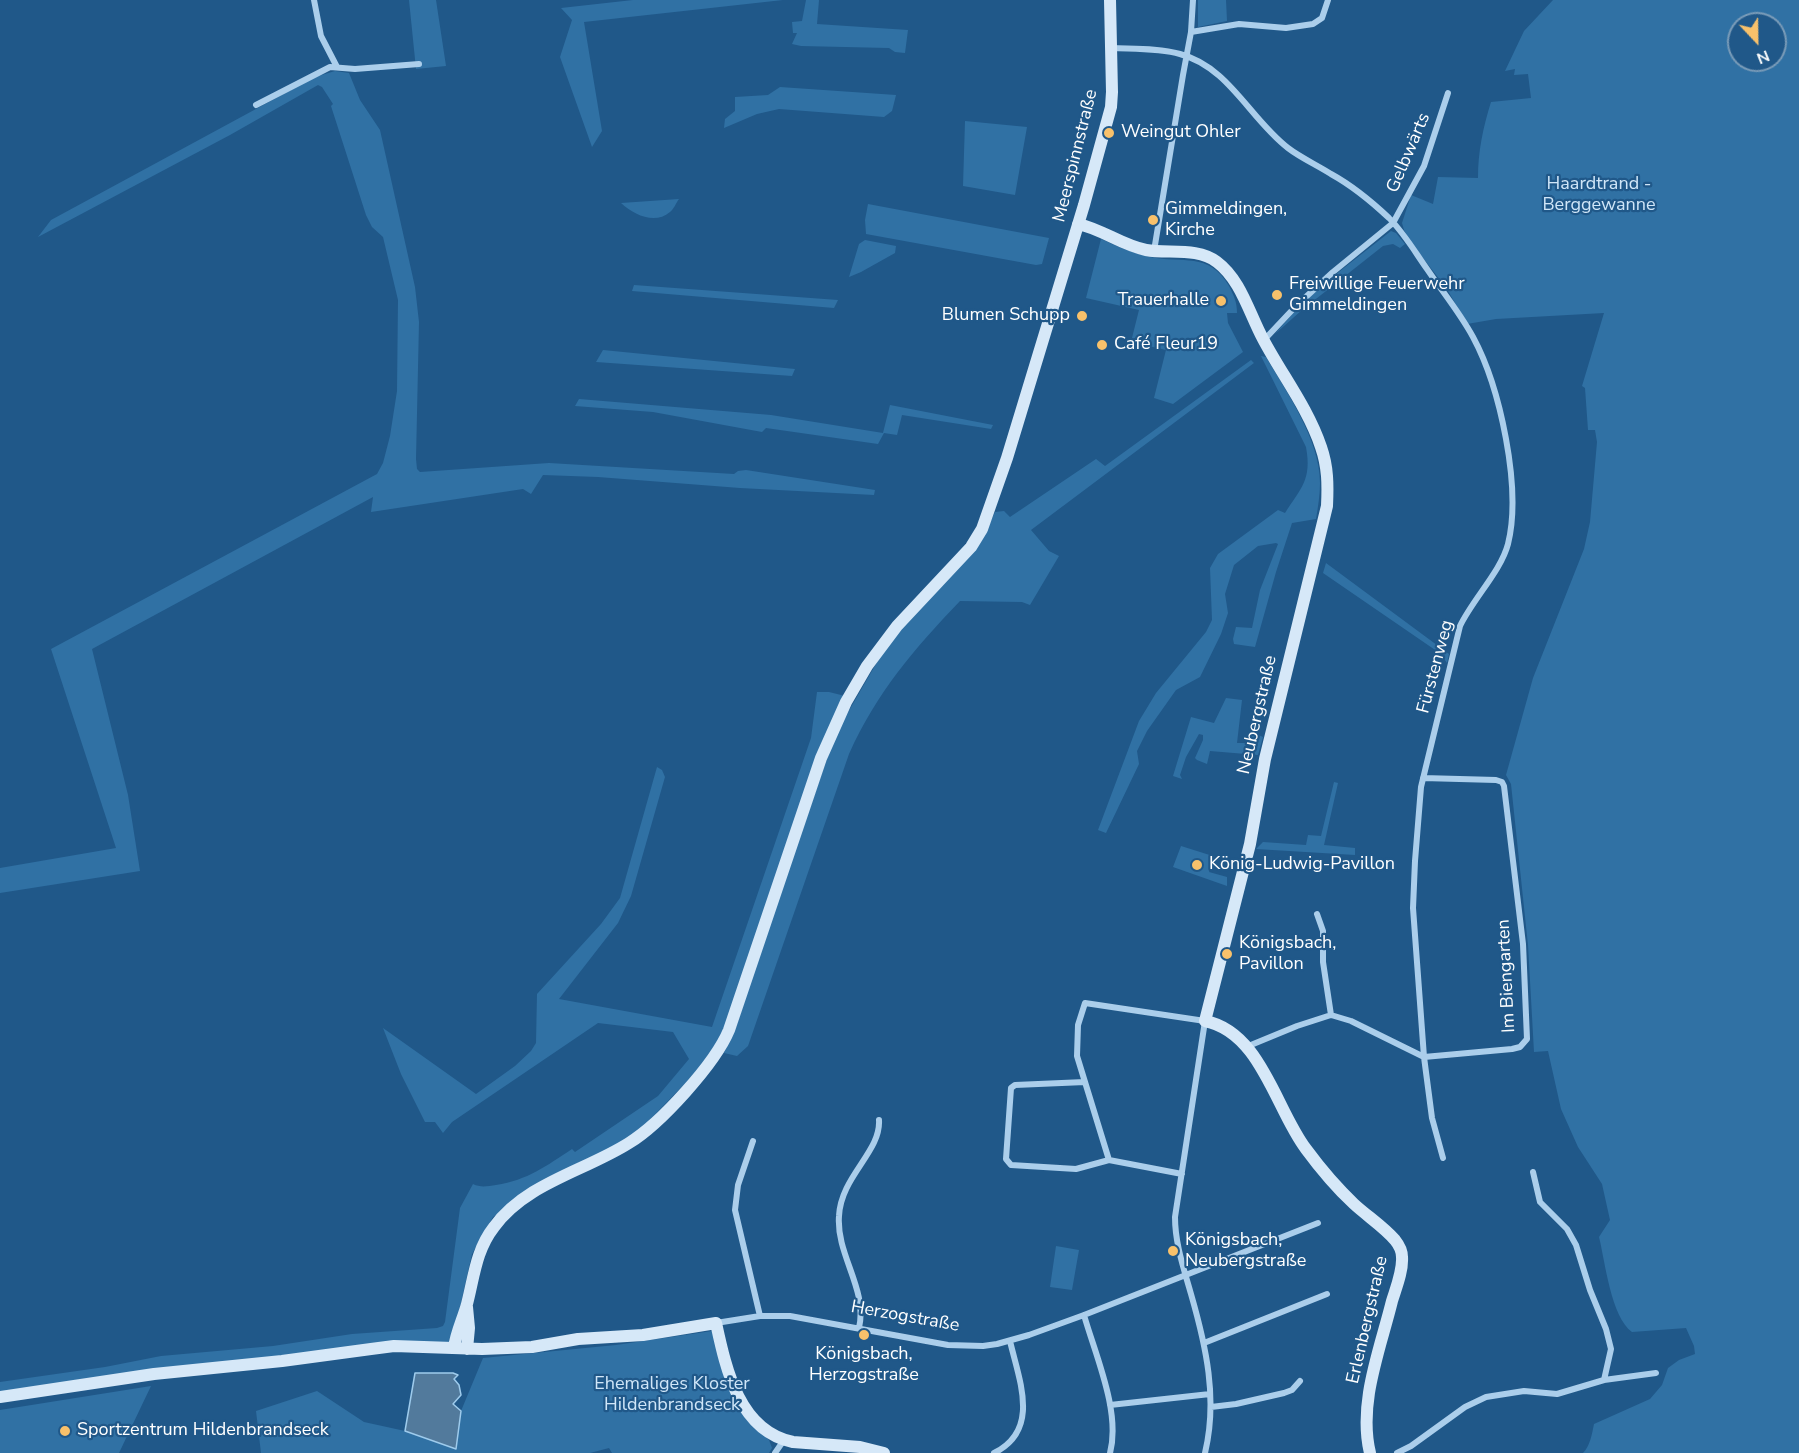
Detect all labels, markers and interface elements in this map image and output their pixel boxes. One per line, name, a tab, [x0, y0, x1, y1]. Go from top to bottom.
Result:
north arrow	[1727, 12, 1787, 72]
text: N	[1753, 44, 1773, 69]
street label: Meerspinnstraße	[1049, 87, 1103, 225]
street label: Gelbwärts	[1383, 110, 1435, 196]
place label: Weingut Ohler	[1121, 122, 1241, 144]
marker: Weingut Ohler	[1102, 126, 1116, 140]
park label: Haardtrand - Berggewanne	[1542, 174, 1656, 216]
place label: Gimmeldingen, Kirche	[1165, 199, 1287, 242]
marker: Gimmeldingen, Kirche	[1146, 213, 1160, 227]
place label: Freiwillige Feuerwehr Gimmeldingen	[1289, 274, 1465, 316]
marker: Freiwillige Feuerwehr Gimmeldingen	[1270, 288, 1284, 302]
place label: Trauerhalle	[1118, 290, 1209, 312]
marker: Trauerhalle	[1214, 294, 1228, 308]
place label: Blumen Schupp	[942, 305, 1070, 327]
marker: Blumen Schupp	[1075, 309, 1089, 323]
place label: Café Fleur19	[1114, 334, 1218, 356]
marker: Café Fleur19	[1095, 338, 1109, 352]
street label: Fürstenweg	[1413, 618, 1459, 716]
street label: Neubergstraße	[1234, 653, 1282, 777]
place label: König-Ludwig-Pavillon	[1209, 854, 1395, 876]
marker: König-Ludwig-Pavillon	[1190, 858, 1204, 872]
street label: Im Biengarten	[1493, 919, 1521, 1033]
place label: Königsbach, Pavillon	[1239, 933, 1336, 976]
marker: Königsbach, Pavillon	[1220, 947, 1234, 961]
place label: Königsbach, Neubergstraße	[1185, 1230, 1306, 1272]
marker: Königsbach, Neubergstraße	[1166, 1244, 1180, 1258]
street label: Erlenbergstraße	[1343, 1254, 1393, 1386]
street label: Herzogstraße	[849, 1297, 961, 1337]
marker: Königsbach, Herzogstraße	[857, 1328, 871, 1342]
place label: Königsbach, Herzogstraße	[809, 1344, 919, 1386]
park label: Ehemaliges Kloster Hildenbrandseck	[594, 1374, 750, 1416]
place label: Sportzentrum Hildenbrandseck	[77, 1420, 329, 1442]
marker: Sportzentrum Hildenbrandseck	[58, 1424, 72, 1438]

